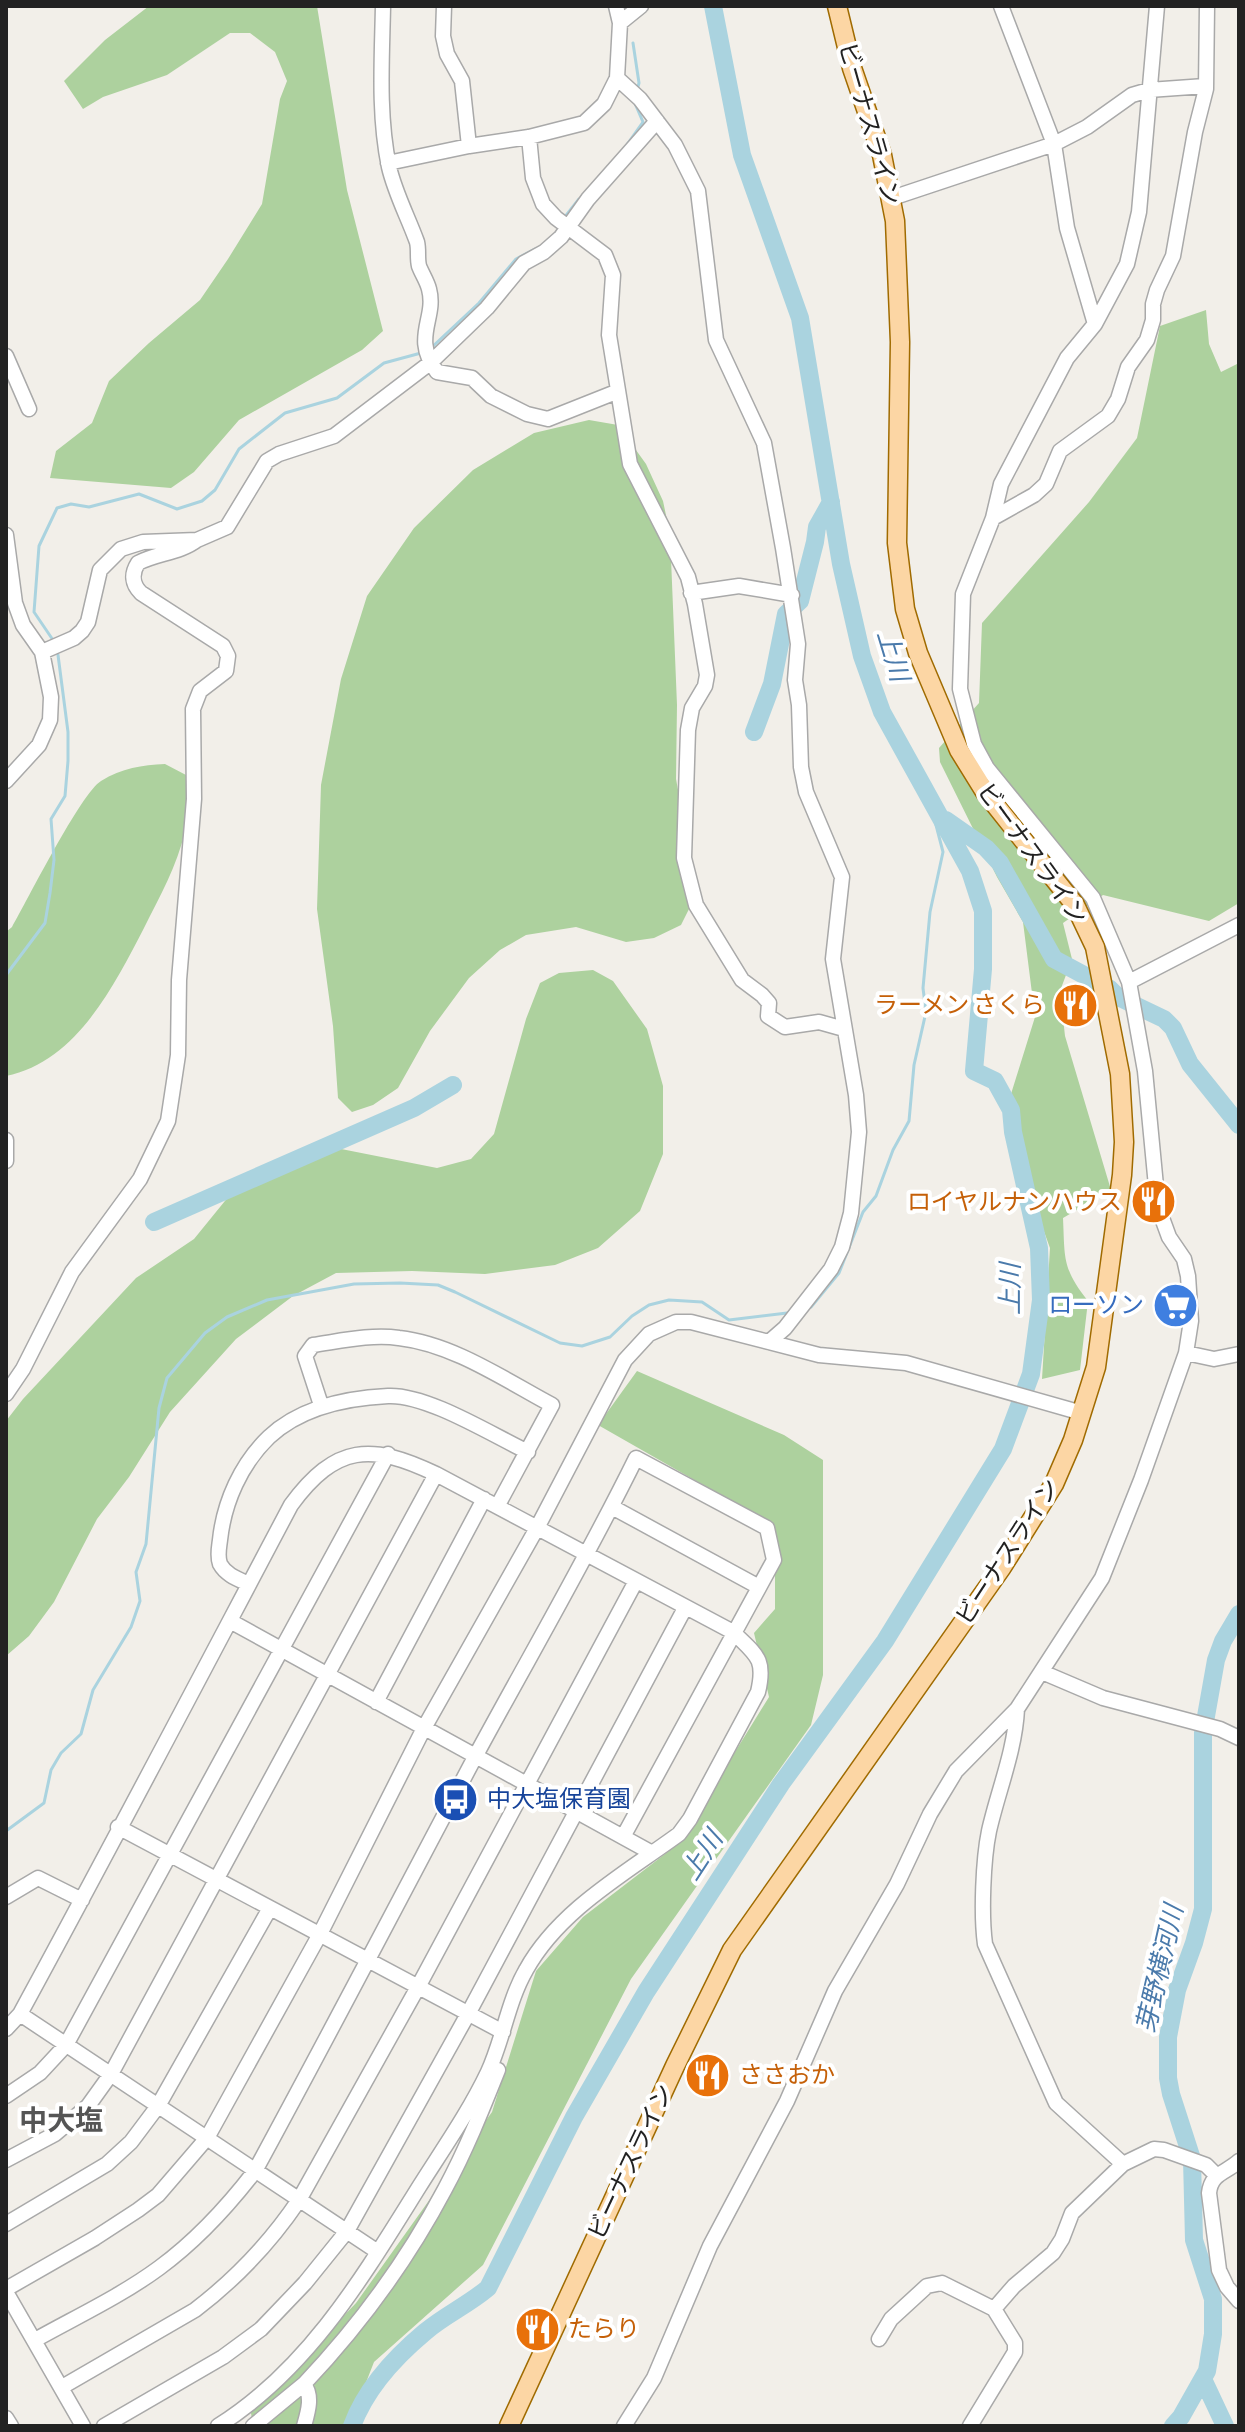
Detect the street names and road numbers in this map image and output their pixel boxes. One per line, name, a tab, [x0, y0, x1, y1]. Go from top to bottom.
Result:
street label: ビーナスライン	[832, 39, 906, 209]
street label: ビーナスライン	[971, 778, 1093, 930]
street label: ビーナスライン	[950, 1474, 1066, 1630]
street label: ビーナスライン	[582, 2080, 680, 2244]

